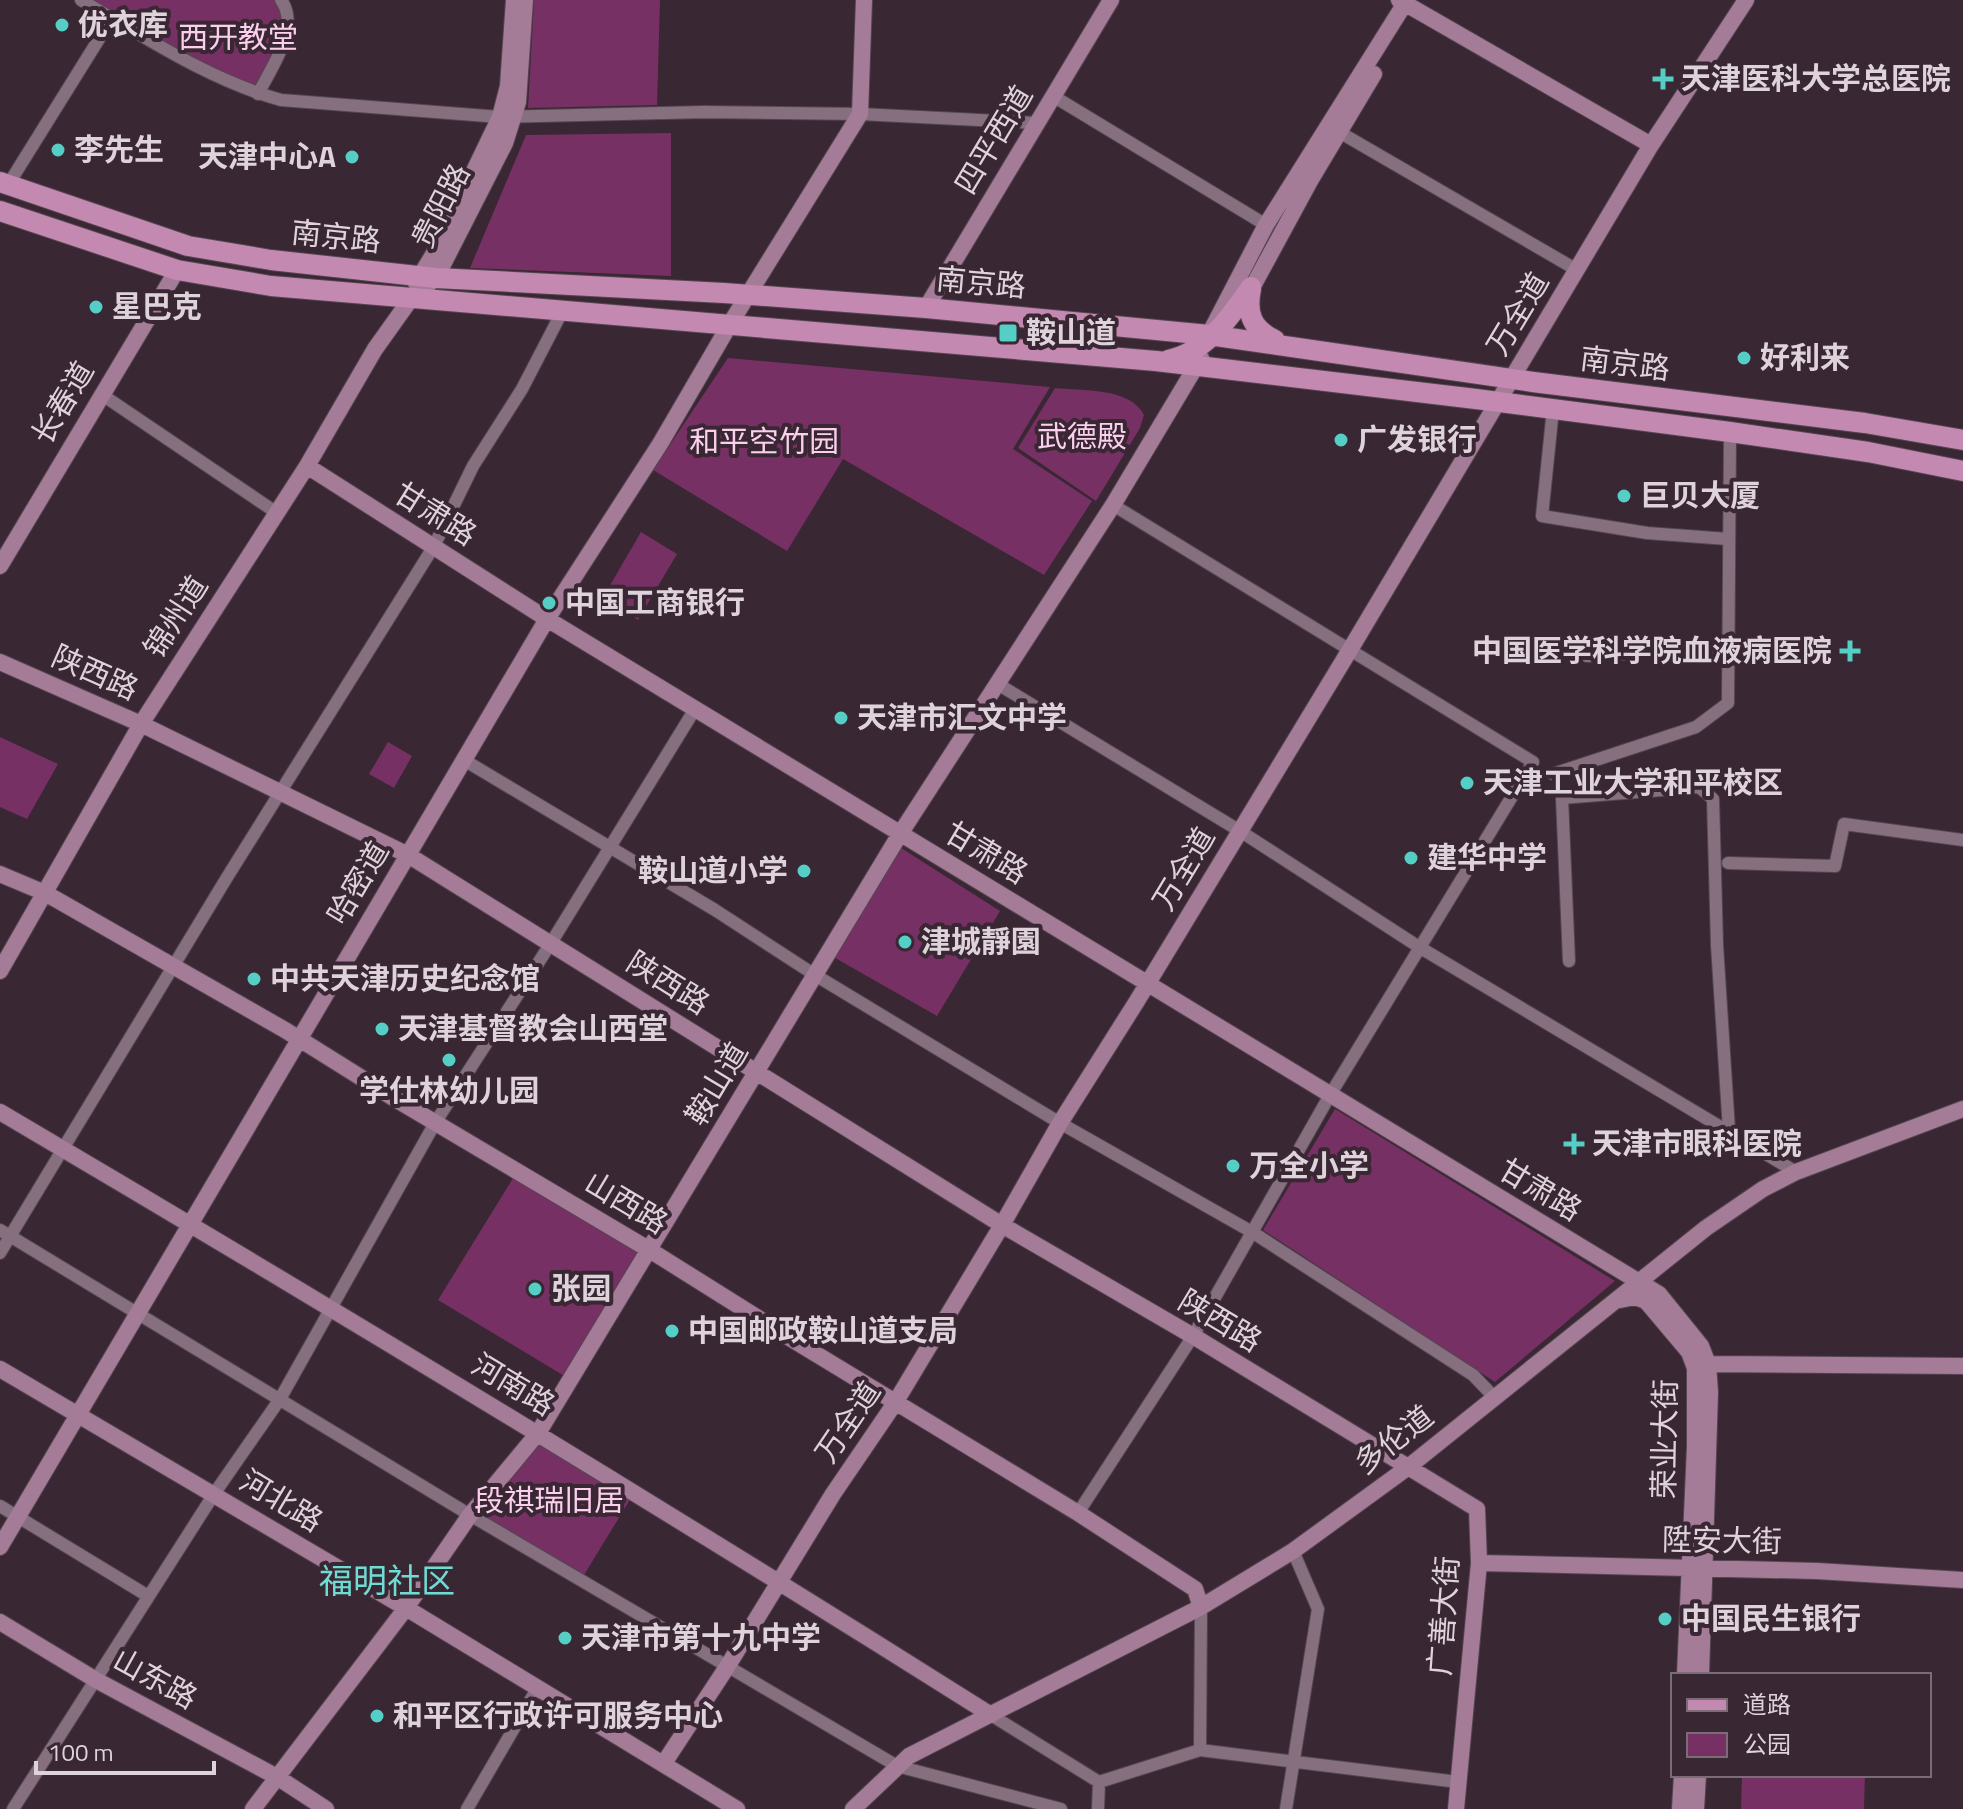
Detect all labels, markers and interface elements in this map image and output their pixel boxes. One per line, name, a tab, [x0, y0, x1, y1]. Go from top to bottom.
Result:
place label: 优衣库	[78, 1, 168, 47]
park label: 西开教堂	[178, 14, 298, 60]
marker: 优衣库	[53, 16, 71, 34]
place label: 天津医科大学总医院	[1681, 55, 1951, 101]
marker: 天津医科大学总医院	[1652, 68, 1674, 90]
street label: 四平西道	[943, 76, 1044, 203]
place label: 李先生	[74, 126, 164, 172]
place label: 天津中心A	[198, 133, 336, 179]
marker: 李先生	[49, 141, 67, 159]
marker: 天津中心A	[343, 148, 361, 166]
street label: 贵阳路	[399, 155, 481, 256]
street label: 南京路	[289, 208, 383, 264]
street label: 南京路	[934, 255, 1028, 309]
street label: 万全道	[1474, 263, 1560, 364]
place label: 星巴克	[112, 283, 202, 329]
marker: 星巴克	[87, 298, 105, 316]
place label: 鞍山道	[1026, 309, 1116, 355]
marker: 鞍山道	[997, 322, 1019, 344]
place label: 好利来	[1760, 334, 1850, 380]
street label: 南京路	[1578, 335, 1673, 391]
marker: 好利来	[1735, 349, 1753, 367]
street label: 长春道	[19, 352, 105, 453]
park label: 武德殿	[1037, 413, 1127, 459]
place label: 广发银行	[1357, 416, 1477, 462]
park label: 和平空竹园	[689, 418, 839, 464]
marker: 广发银行	[1332, 431, 1350, 449]
street label: 甘肃路	[385, 470, 486, 557]
place label: 巨贝大厦	[1640, 472, 1760, 518]
marker: 巨贝大厦	[1615, 487, 1633, 505]
street label: 锦州道	[131, 566, 219, 667]
place label: 中国工商银行	[565, 579, 745, 625]
marker: 中国工商银行	[540, 594, 558, 612]
place label: 中国医学科学院血液病医院	[1472, 627, 1832, 673]
street label: 陕西路	[45, 633, 146, 711]
marker: 中国医学科学院血液病医院	[1839, 640, 1861, 662]
place label: 天津市汇文中学	[857, 694, 1067, 740]
marker: 天津市汇文中学	[832, 709, 850, 727]
place label: 天津工业大学和平校区	[1483, 759, 1783, 805]
marker: 天津工业大学和平校区	[1458, 774, 1476, 792]
street label: 甘肃路	[936, 809, 1037, 895]
street label: 万全道	[1140, 818, 1226, 919]
street label: 哈密道	[314, 832, 400, 933]
place label: 建华中学	[1427, 834, 1547, 880]
place label: 鞍山道小学	[638, 847, 788, 893]
marker: 建华中学	[1402, 849, 1420, 867]
marker: 鞍山道小学	[795, 862, 813, 880]
place label: 津城靜園	[921, 918, 1041, 964]
marker: 津城靜園	[896, 933, 914, 951]
street label: 陕西路	[618, 939, 719, 1026]
place label: 中共天津历史纪念馆	[270, 955, 540, 1001]
marker: 中共天津历史纪念馆	[245, 970, 263, 988]
place label: 天津基督教会山西堂	[398, 1005, 668, 1051]
marker: 天津基督教会山西堂	[373, 1020, 391, 1038]
street label: 鞍山道	[673, 1033, 759, 1134]
marker: 学仕林幼儿园	[440, 1051, 458, 1069]
place label: 学仕林幼儿园	[359, 1067, 539, 1113]
place label: 天津市眼科医院	[1592, 1120, 1802, 1166]
marker: 天津市眼科医院	[1563, 1133, 1585, 1155]
place label: 万全小学	[1249, 1142, 1369, 1188]
street label: 甘肃路	[1490, 1146, 1591, 1232]
marker: 万全小学	[1224, 1157, 1242, 1175]
street label: 山西路	[576, 1159, 677, 1245]
place label: 张园	[551, 1265, 611, 1311]
street label: 陕西路	[1170, 1277, 1271, 1363]
marker: 张园	[526, 1280, 544, 1298]
place label: 中国邮政鞍山道支局	[688, 1307, 958, 1353]
marker: 中国邮政鞍山道支局	[663, 1322, 681, 1340]
street label: 河南路	[463, 1341, 564, 1427]
street label: 万全道	[803, 1371, 891, 1472]
street label: 荣业大街	[1640, 1379, 1688, 1499]
street label: 多伦道	[1344, 1393, 1443, 1485]
street label: 河北路	[231, 1457, 332, 1543]
park label: 段祺瑞旧居	[474, 1477, 624, 1523]
street label: 陞安大街	[1662, 1516, 1782, 1564]
district label: 福明社区	[319, 1554, 455, 1606]
street label: 广善大街	[1416, 1554, 1470, 1677]
place label: 中国民生银行	[1681, 1595, 1861, 1641]
marker: 中国民生银行	[1656, 1610, 1674, 1628]
place label: 天津市第十九中学	[581, 1614, 821, 1660]
marker: 天津市第十九中学	[556, 1629, 574, 1647]
street label: 山东路	[105, 1636, 206, 1720]
legend	[1671, 1673, 1931, 1777]
text: 道路	[1743, 1686, 1791, 1722]
place label: 和平区行政许可服务中心	[393, 1692, 723, 1738]
marker: 和平区行政许可服务中心	[368, 1707, 386, 1725]
scale bar	[36, 1725, 214, 1775]
text: 公园	[1743, 1726, 1791, 1762]
text: 100 m	[48, 1734, 114, 1770]

